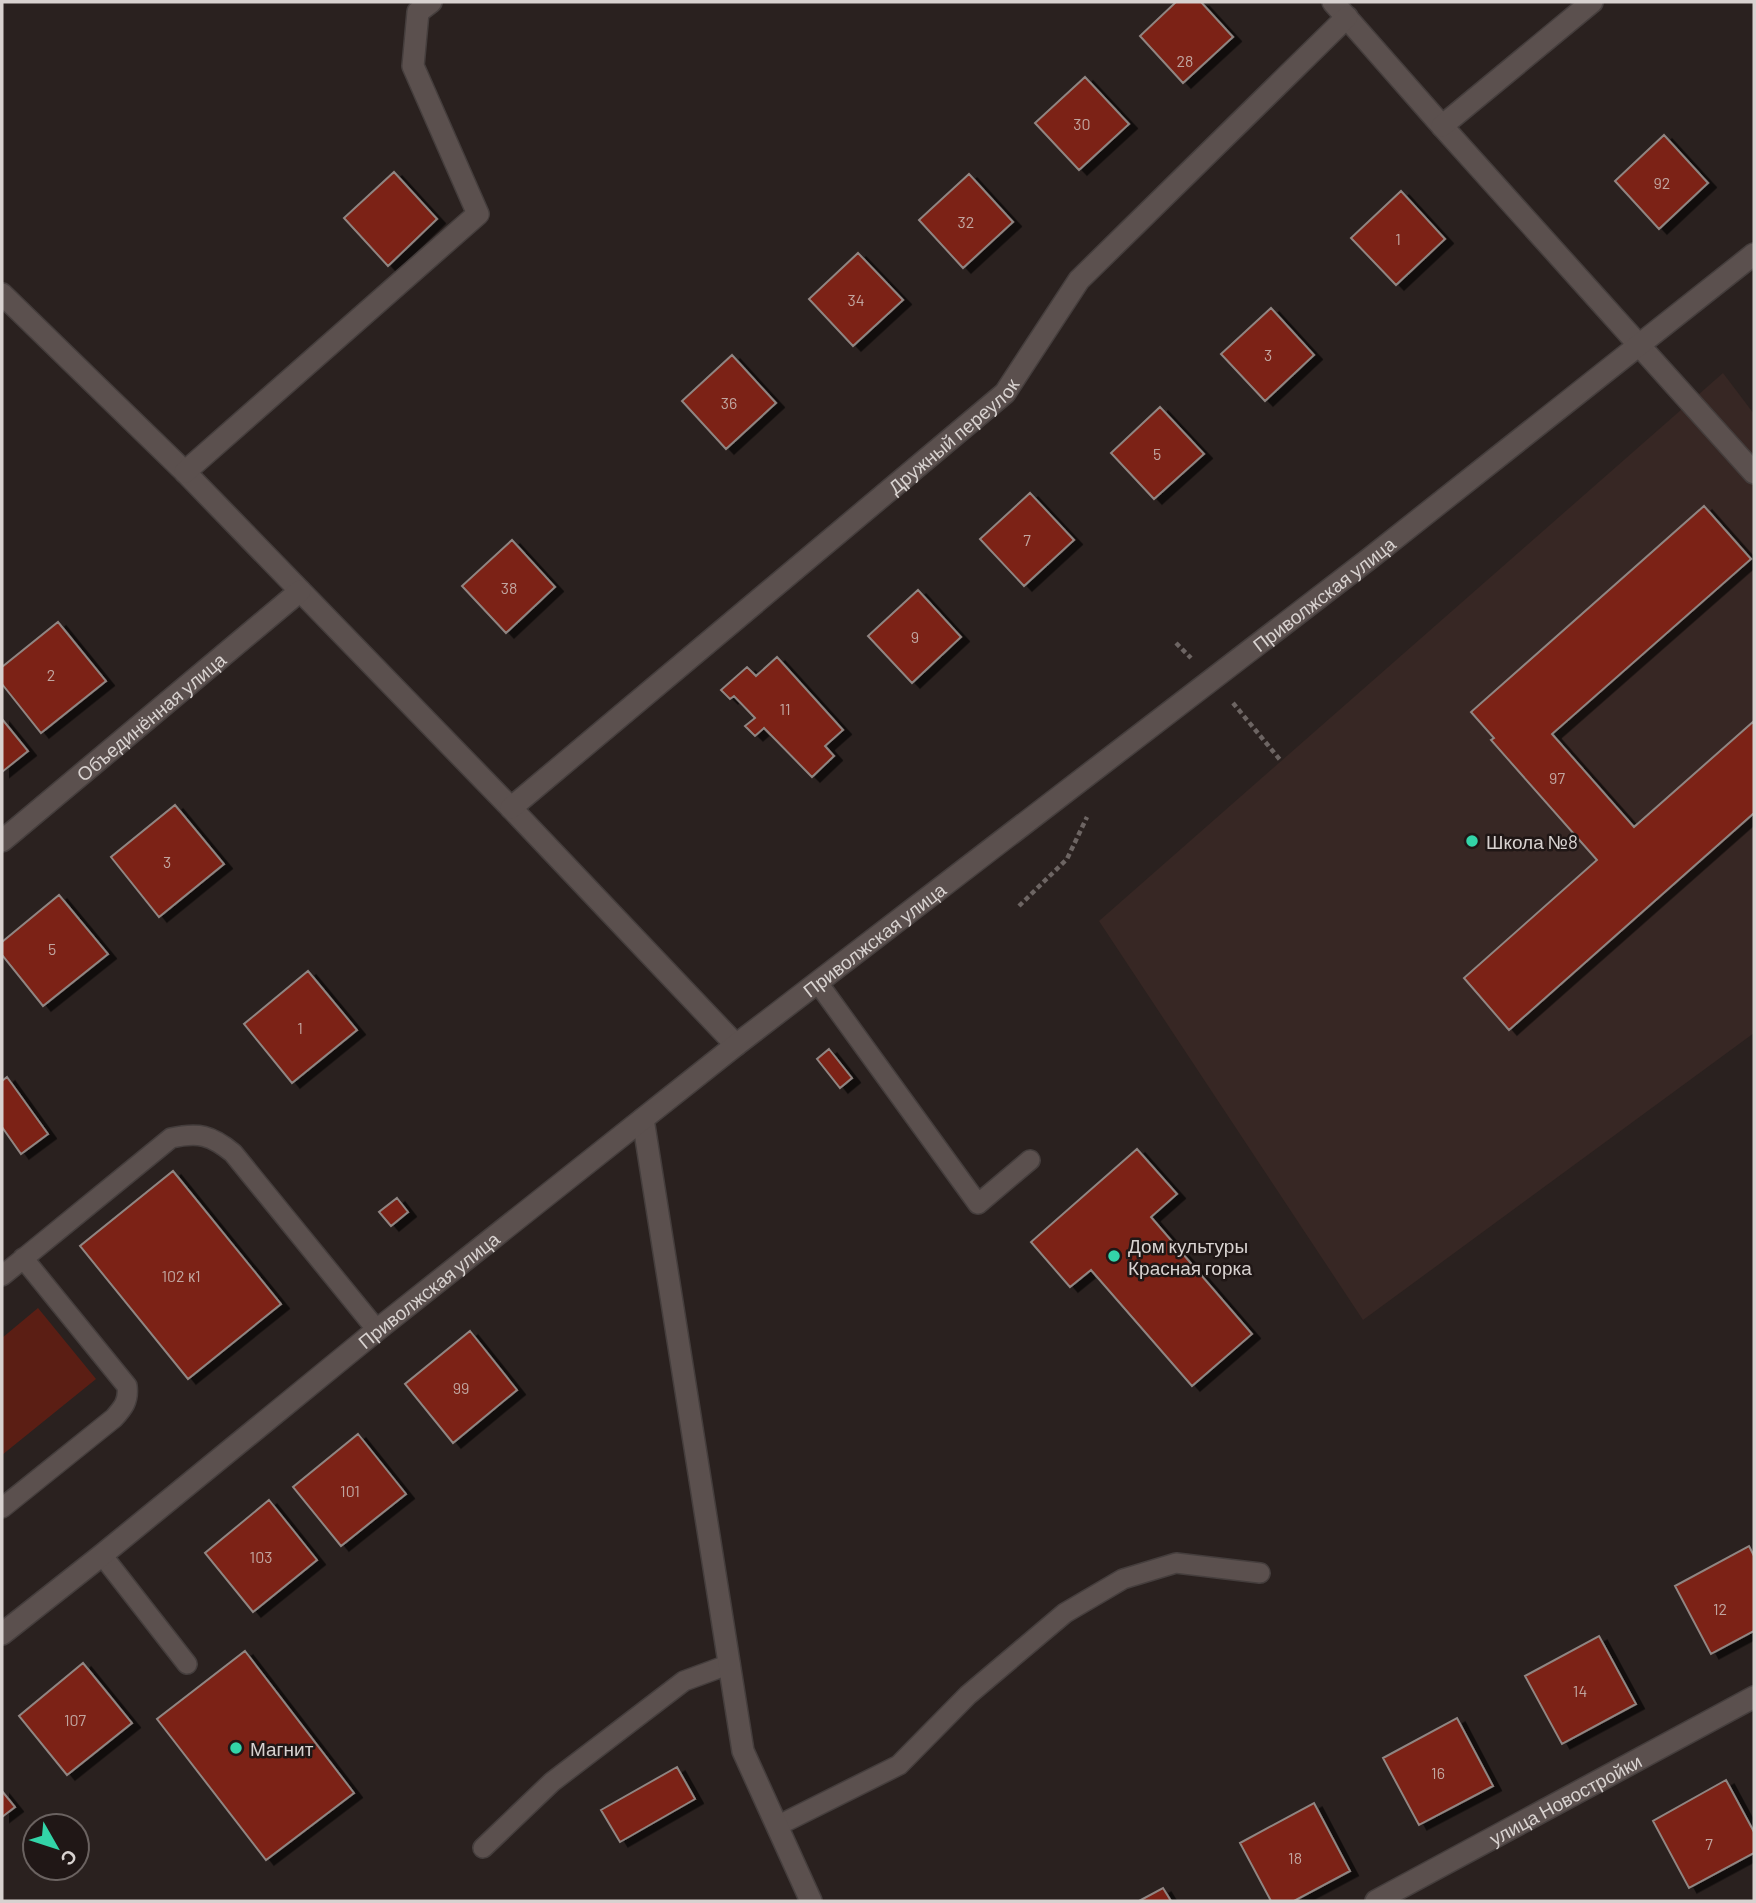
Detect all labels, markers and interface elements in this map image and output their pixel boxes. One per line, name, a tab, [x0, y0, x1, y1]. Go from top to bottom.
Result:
house number: 28	[1177, 51, 1193, 70]
house number: 30	[1073, 114, 1091, 133]
house number: 92	[1654, 173, 1670, 192]
house number: 32	[958, 212, 974, 231]
house number: 1	[1395, 229, 1401, 248]
house number: 34	[847, 290, 865, 309]
house number: 3	[1264, 345, 1272, 364]
street label: Дружный переулок	[883, 373, 1023, 498]
house number: 36	[721, 393, 737, 412]
house number: 5	[1153, 444, 1161, 463]
house number: 7	[1023, 530, 1031, 549]
street label: Приволжская улица	[1248, 531, 1400, 656]
house number: 38	[501, 578, 517, 597]
house number: 9	[911, 627, 919, 646]
street label: Объединённая улица	[71, 647, 230, 785]
house number: 2	[47, 665, 55, 684]
house number: 11	[779, 699, 791, 718]
house number: 97	[1549, 768, 1565, 787]
place label: Школа №8	[1486, 830, 1578, 853]
marker: Школа №8	[1464, 833, 1480, 849]
house number: 3	[163, 852, 171, 871]
street label: Приволжская улица	[798, 877, 950, 1001]
house number: 5	[48, 939, 56, 958]
house number: 1	[297, 1018, 303, 1037]
street label: Приволжская улица	[353, 1226, 504, 1353]
place label: Дом культуры Красная горка	[1128, 1234, 1252, 1279]
marker: Дом культуры Красная горка	[1106, 1248, 1122, 1264]
house number: 102 к1	[161, 1266, 201, 1285]
house number: 99	[453, 1378, 469, 1397]
house number: 101	[340, 1481, 360, 1500]
house number: 103	[250, 1547, 272, 1566]
house number: 12	[1713, 1599, 1727, 1618]
house number: 14	[1573, 1681, 1587, 1700]
house number: 107	[64, 1710, 87, 1729]
place label: Магнит	[250, 1737, 314, 1760]
marker: Магнит	[228, 1740, 244, 1756]
street label: улица Новостройки	[1485, 1748, 1645, 1849]
house number: 16	[1431, 1763, 1445, 1782]
north arrow	[21, 1812, 91, 1882]
house number: 7	[1705, 1834, 1713, 1853]
text: С	[56, 1845, 83, 1871]
house number: 18	[1288, 1848, 1302, 1867]

